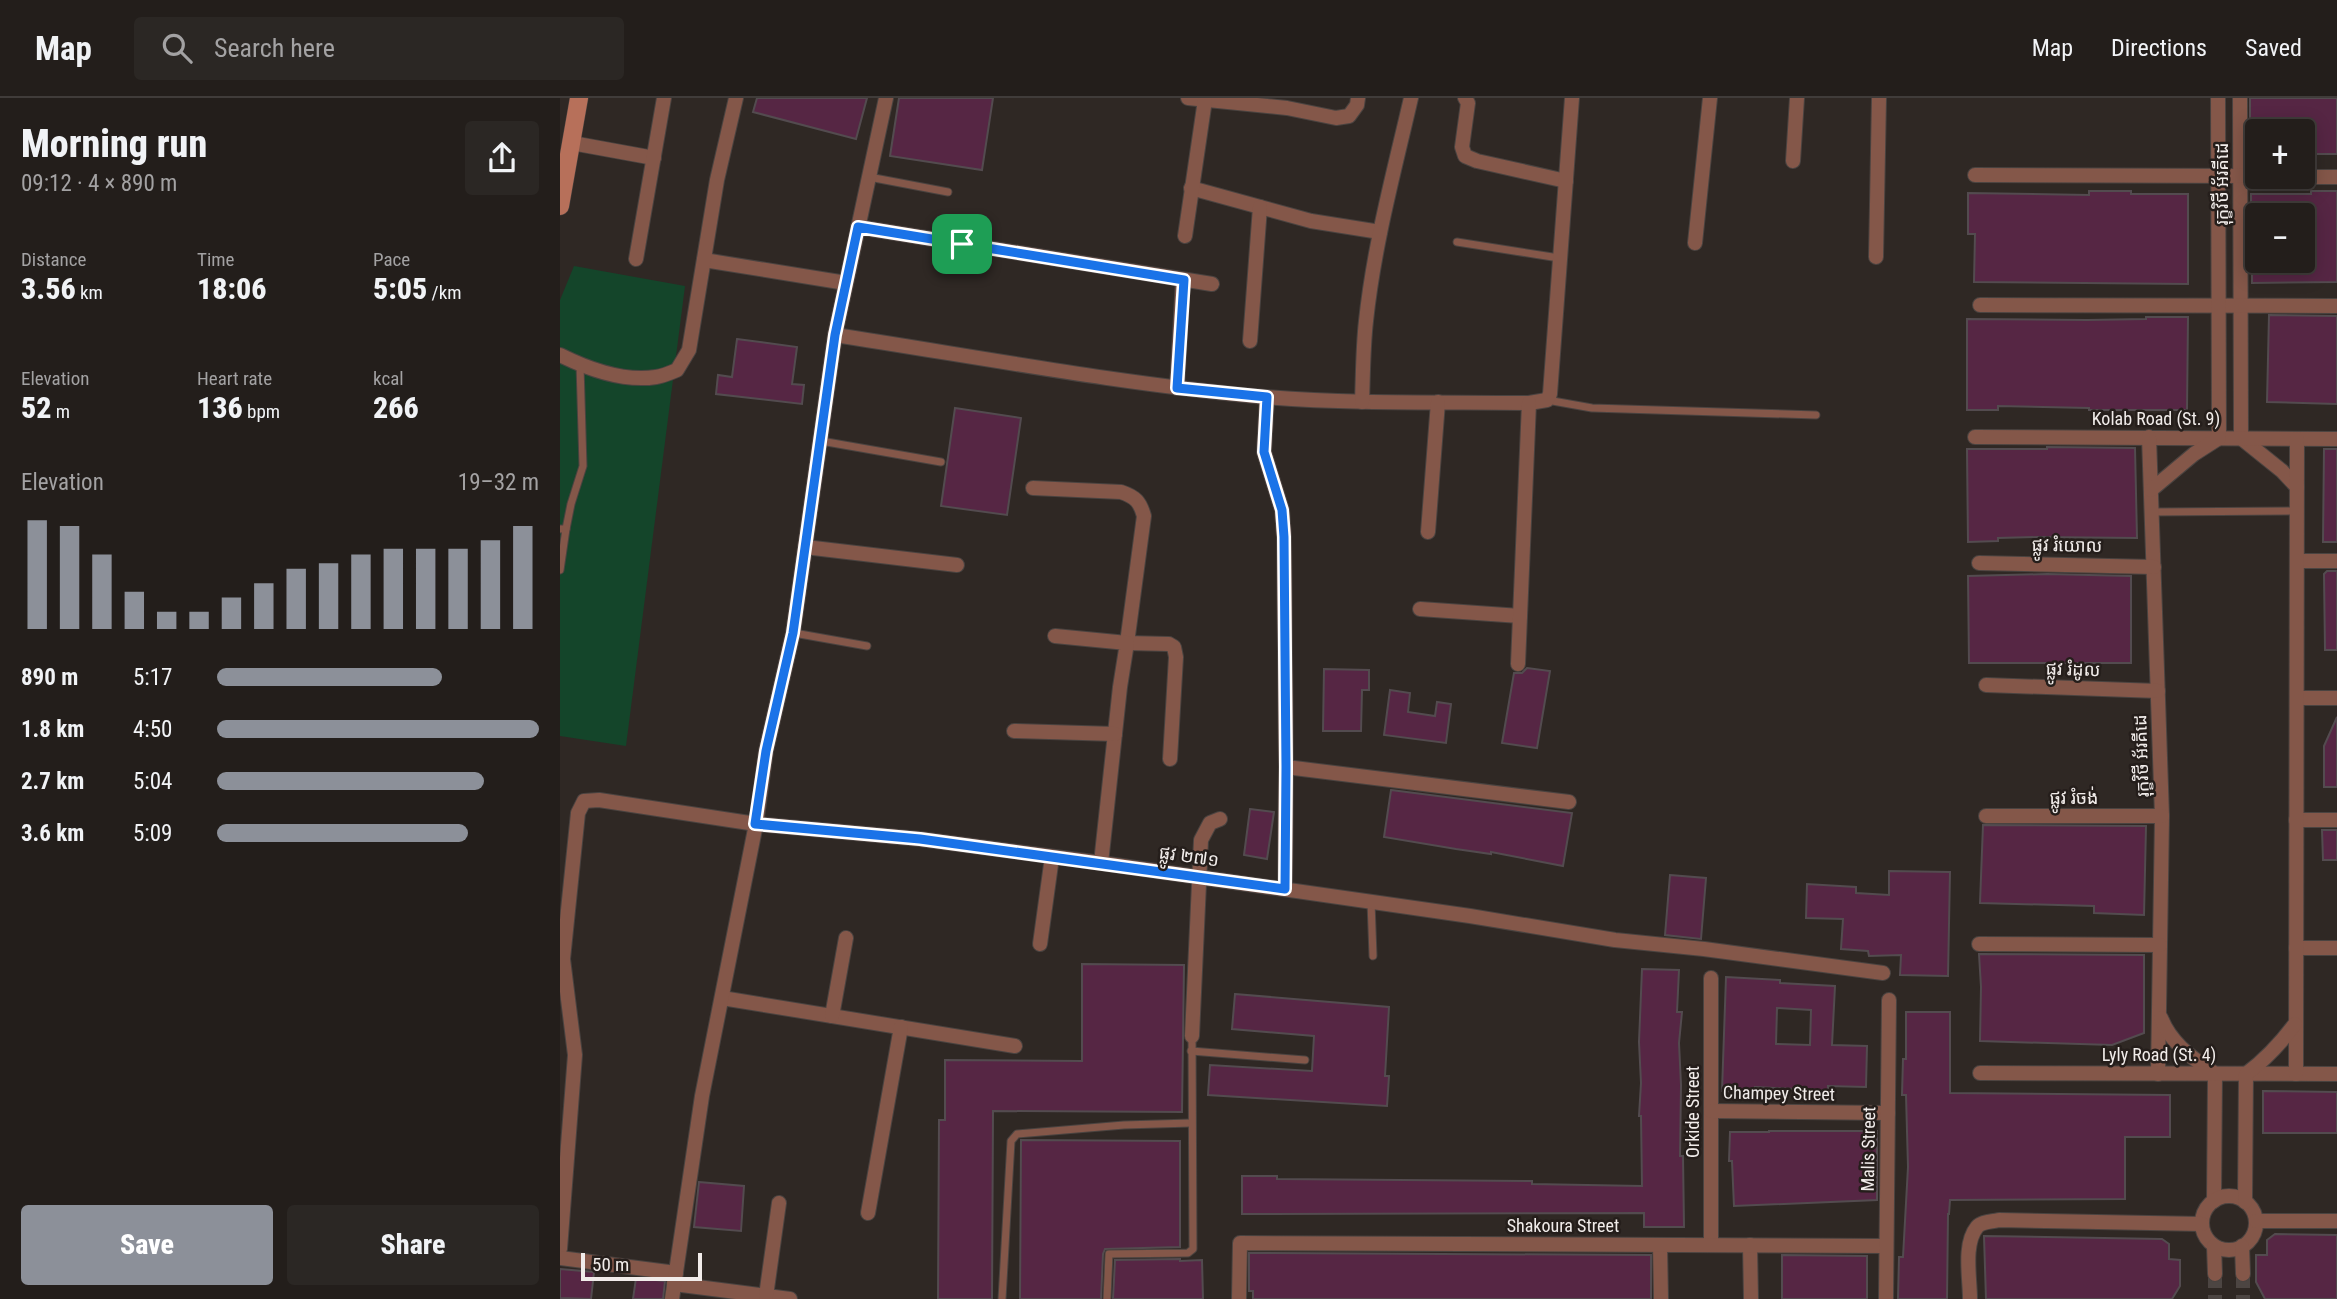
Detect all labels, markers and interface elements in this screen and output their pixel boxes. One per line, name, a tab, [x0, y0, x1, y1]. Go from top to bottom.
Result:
search box	[134, 17, 624, 80]
text: Map	[35, 29, 92, 68]
icon: search	[158, 29, 196, 67]
text: Search here	[214, 33, 335, 63]
text: Map	[2032, 34, 2073, 62]
text: Directions	[2111, 34, 2207, 62]
text: Saved	[2245, 34, 2302, 62]
map controls	[2245, 119, 2315, 273]
button: +	[2245, 119, 2315, 189]
button: share	[465, 121, 539, 195]
text: Morning run	[21, 122, 207, 166]
street label: រុក្ខវិថី អ័រគីដេ	[2210, 143, 2234, 225]
text: 09:12 · 4 × 890 m	[21, 170, 177, 197]
button: −	[2245, 203, 2315, 273]
pin	[932, 214, 992, 274]
icon: arrive	[943, 225, 981, 263]
text: Distance	[21, 248, 86, 271]
text: Time	[197, 248, 234, 271]
text: Pace	[373, 248, 410, 271]
text: 3.56	[21, 271, 76, 306]
text: 18:06	[197, 271, 266, 306]
text: 5:05	[373, 271, 427, 306]
text: km	[76, 281, 103, 304]
text: /km	[427, 281, 462, 304]
text: Elevation	[21, 367, 89, 390]
text: Heart rate	[197, 367, 272, 390]
text: kcal	[373, 367, 404, 390]
text: 52	[21, 390, 52, 425]
text: 136	[197, 390, 243, 425]
text: 266	[373, 390, 419, 425]
text: m	[52, 400, 70, 423]
text: bpm	[243, 400, 280, 423]
street label: Kolab Road (St. 9)	[2092, 408, 2220, 430]
text: Elevation	[21, 469, 104, 496]
text: 19–32 m	[458, 469, 539, 496]
street label: ផ្លូវ រំយោល	[2031, 534, 2103, 562]
street label: ផ្លូវ រំដូល	[2045, 658, 2101, 687]
text: 890 m	[21, 664, 78, 691]
text: 5:17	[133, 664, 172, 691]
street label: រុក្ខវិថី អ័រគីដេ	[2129, 714, 2155, 798]
text: 1.8 km	[21, 716, 84, 743]
text: 4:50	[133, 716, 172, 743]
text: 2.7 km	[21, 768, 84, 795]
text: 5:04	[133, 768, 172, 795]
street label: ផ្លូវ រំចង់	[2049, 786, 2099, 814]
text: 3.6 km	[21, 820, 84, 847]
text: 5:09	[133, 820, 172, 847]
street label: ផ្លូវ ២៧១	[1157, 841, 1220, 877]
street label: Lyly Road (St. 4)	[2102, 1044, 2216, 1066]
street label: Orkide Street	[1682, 1066, 1703, 1158]
street label: Champey Street	[1723, 1082, 1835, 1104]
street label: Malis Street	[1857, 1106, 1879, 1192]
button: Save	[21, 1205, 273, 1285]
button: Share	[287, 1205, 539, 1285]
street label: Shakoura Street	[1507, 1215, 1619, 1236]
scale bar	[581, 1250, 702, 1282]
text: 50 m	[592, 1253, 629, 1276]

